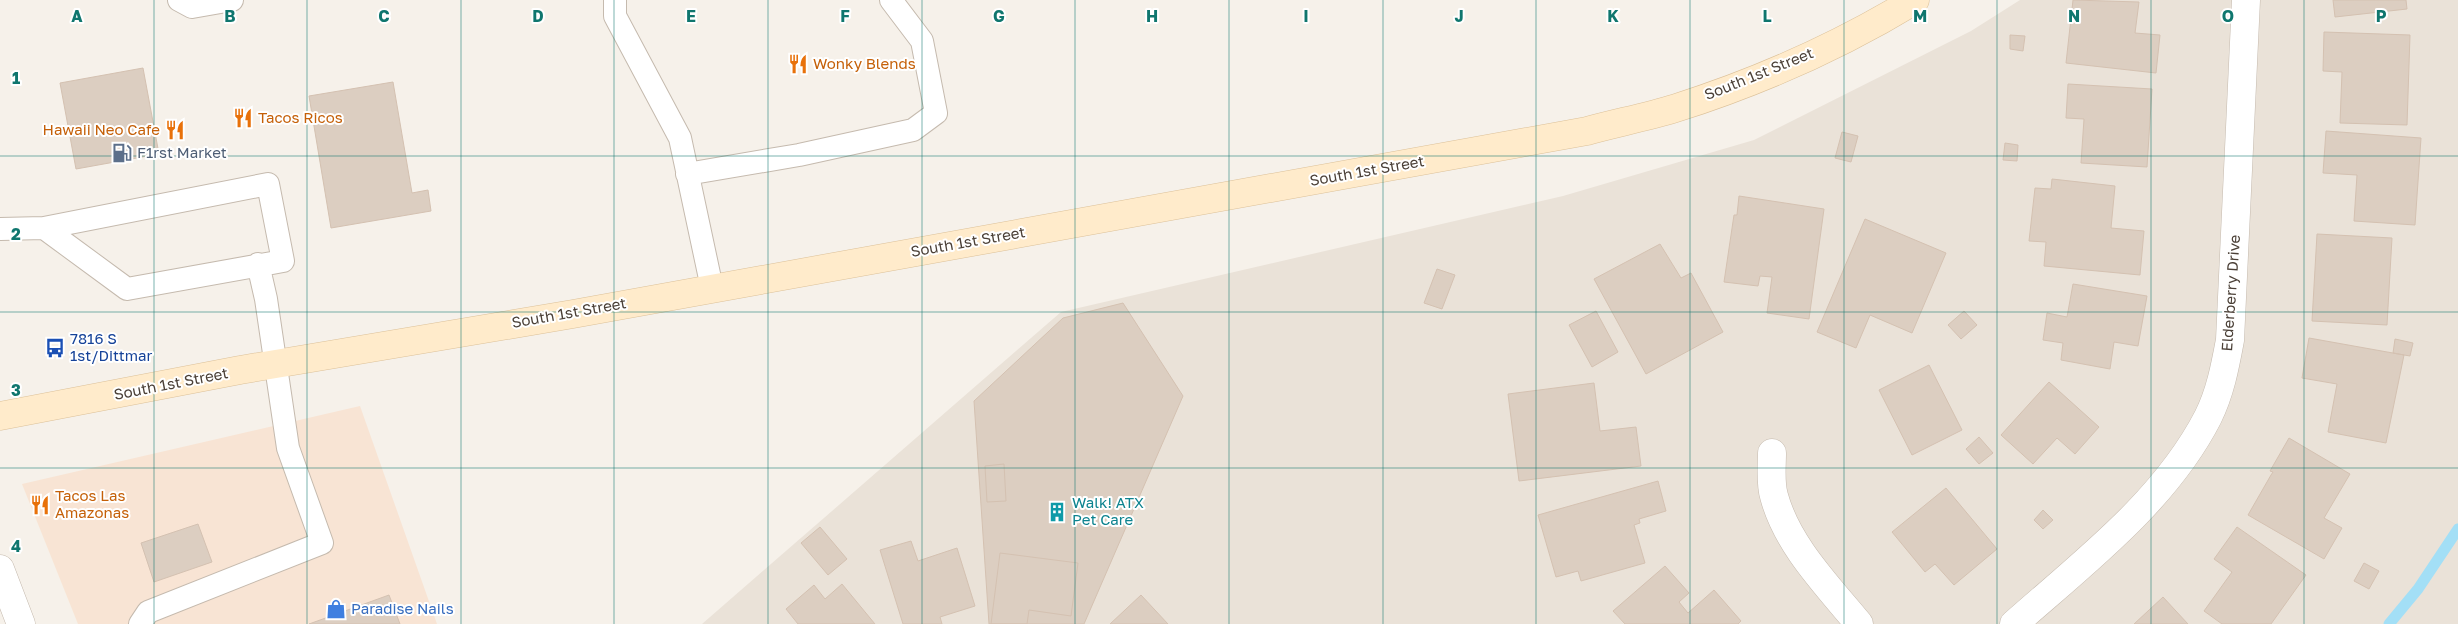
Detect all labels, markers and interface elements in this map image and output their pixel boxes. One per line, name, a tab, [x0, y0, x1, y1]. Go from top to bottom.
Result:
text: A	[71, 6, 83, 26]
text: B	[224, 6, 236, 26]
text: C	[378, 6, 390, 26]
text: D	[532, 6, 544, 26]
text: E	[686, 6, 696, 26]
text: F	[840, 6, 850, 26]
text: G	[993, 6, 1005, 26]
text: H	[1146, 6, 1158, 26]
text: I	[1303, 6, 1309, 26]
text: J	[1454, 6, 1464, 26]
text: K	[1607, 6, 1619, 26]
text: L	[1762, 6, 1772, 26]
text: M	[1913, 6, 1927, 26]
text: N	[2068, 6, 2080, 26]
text: O	[2222, 6, 2234, 26]
text: P	[2376, 6, 2387, 26]
street label: South 1st Street	[1701, 43, 1816, 103]
restaurant icon: Wonky Blends	[787, 53, 809, 75]
place label: Wonky Blends	[813, 54, 916, 72]
text: 1	[12, 68, 20, 88]
restaurant icon: Tacos Ricos	[232, 107, 254, 129]
place label: Tacos Ricos	[258, 108, 343, 126]
restaurant icon: Hawaii Neo Cafe	[164, 119, 186, 141]
place label: Hawaii Neo Cafe	[43, 120, 160, 138]
fuel station icon: F1rst Market	[111, 142, 133, 164]
place label: F1rst Market	[137, 143, 227, 161]
street label: South 1st Street	[1308, 151, 1426, 189]
street label: South 1st Street	[909, 222, 1027, 260]
text: 2	[11, 224, 21, 244]
street label: Elderberry Drive	[2217, 234, 2243, 352]
street label: South 1st Street	[510, 293, 628, 331]
place label: 7816 S 1st/Dittmar	[70, 329, 153, 364]
bus stop icon: 7816 S 1st/Dittmar	[44, 337, 66, 359]
street label: South 1st Street	[112, 363, 229, 403]
text: 3	[11, 380, 21, 400]
place label: Tacos Las Amazonas	[55, 486, 129, 521]
place label: Walk! ATX Pet Care	[1072, 493, 1144, 528]
restaurant icon: Tacos Las Amazonas	[29, 494, 51, 516]
building icon: Walk! ATX Pet Care	[1046, 501, 1068, 523]
text: 4	[11, 536, 21, 556]
shop icon: Paradise Nails	[325, 598, 347, 620]
place label: Paradise Nails	[351, 599, 454, 617]

